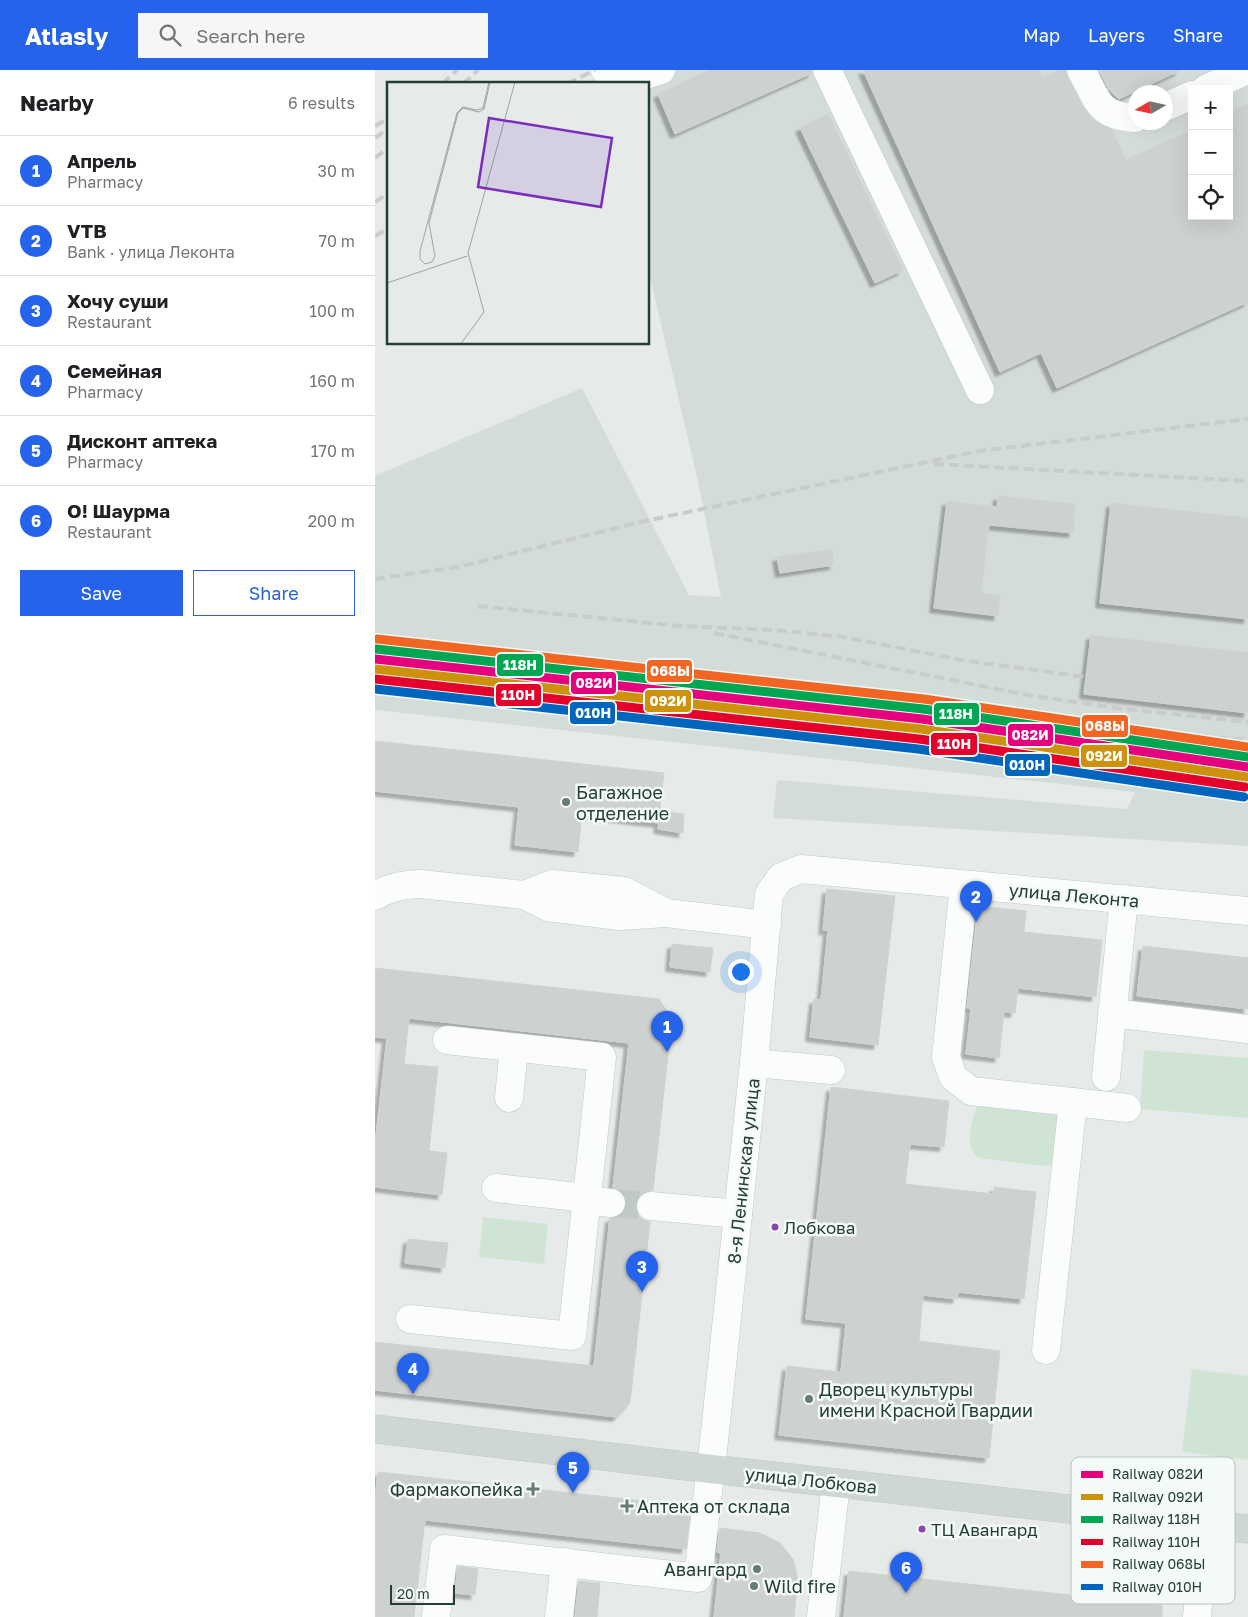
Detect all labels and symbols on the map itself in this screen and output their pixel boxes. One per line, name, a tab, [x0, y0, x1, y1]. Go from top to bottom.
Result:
inset map	[387, 82, 650, 345]
north arrow	[1128, 85, 1173, 130]
line badge: 118Н	[496, 653, 544, 677]
text: 118Н	[503, 656, 537, 673]
line badge: 068Ы	[646, 659, 693, 683]
text: 068Ы	[650, 662, 690, 679]
line badge: 082И	[570, 671, 617, 695]
text: 082И	[575, 674, 613, 691]
line badge: 110Н	[495, 683, 542, 707]
text: 110Н	[501, 686, 535, 703]
line badge: 092И	[644, 689, 692, 713]
text: 092И	[649, 692, 687, 709]
line badge: 010Н	[569, 701, 616, 725]
line badge: 118Н	[933, 702, 980, 726]
text: 010Н	[575, 704, 611, 721]
text: 118Н	[939, 705, 973, 722]
line badge: 068Ы	[1081, 714, 1129, 738]
text: 068Ы	[1085, 717, 1125, 734]
line badge: 082И	[1007, 723, 1054, 747]
text: 082И	[1011, 726, 1049, 743]
line badge: 110Н	[930, 732, 978, 756]
text: 110Н	[937, 735, 971, 752]
line badge: 092И	[1080, 744, 1128, 768]
text: 092И	[1085, 747, 1123, 764]
line badge: 010Н	[1004, 753, 1051, 777]
text: 010Н	[1009, 756, 1045, 773]
place label: Багажное отделение	[576, 781, 669, 824]
marker: Багажное отделение	[560, 796, 572, 808]
street label: улица Леконта	[1008, 878, 1140, 912]
pin: 2	[960, 881, 992, 922]
your location	[728, 959, 754, 985]
pin: 1	[651, 1011, 683, 1052]
street label: 8-я Ленинская улица	[722, 1077, 764, 1265]
place label: Лобкова	[784, 1217, 855, 1238]
marker: Лобкова	[770, 1222, 780, 1232]
pin: 3	[626, 1251, 658, 1292]
pin: 4	[397, 1353, 429, 1394]
place label: Дворец культуры имени Красной Гвардии	[819, 1378, 1033, 1421]
marker: Дворец культуры имени Красной Гвардии	[803, 1393, 815, 1405]
pin: 5	[557, 1452, 589, 1493]
legend	[1071, 1457, 1235, 1604]
street label: улица Лобкова	[744, 1462, 878, 1498]
text: Railway 082И	[1112, 1465, 1203, 1482]
place label: Фармакопейка	[390, 1478, 523, 1500]
marker: Фармакопейка	[527, 1483, 539, 1495]
text: Railway 092И	[1112, 1488, 1203, 1505]
place label: Аптека от склада	[637, 1495, 790, 1517]
marker: Аптека от склада	[621, 1500, 633, 1512]
text: Railway 118Н	[1112, 1510, 1200, 1527]
place label: ТЦ Авангард	[931, 1519, 1037, 1540]
marker: ТЦ Авангард	[917, 1524, 927, 1534]
text: Railway 110Н	[1112, 1533, 1200, 1550]
pin: 6	[890, 1552, 922, 1593]
text: Railway 068Ы	[1112, 1555, 1206, 1572]
place label: Авангард	[664, 1558, 747, 1580]
marker: Авангард	[751, 1563, 763, 1575]
place label: Wild fire	[764, 1575, 836, 1597]
text: Railway 010Н	[1112, 1578, 1202, 1595]
marker: Wild fire	[748, 1580, 760, 1592]
scale bar	[390, 1582, 455, 1605]

